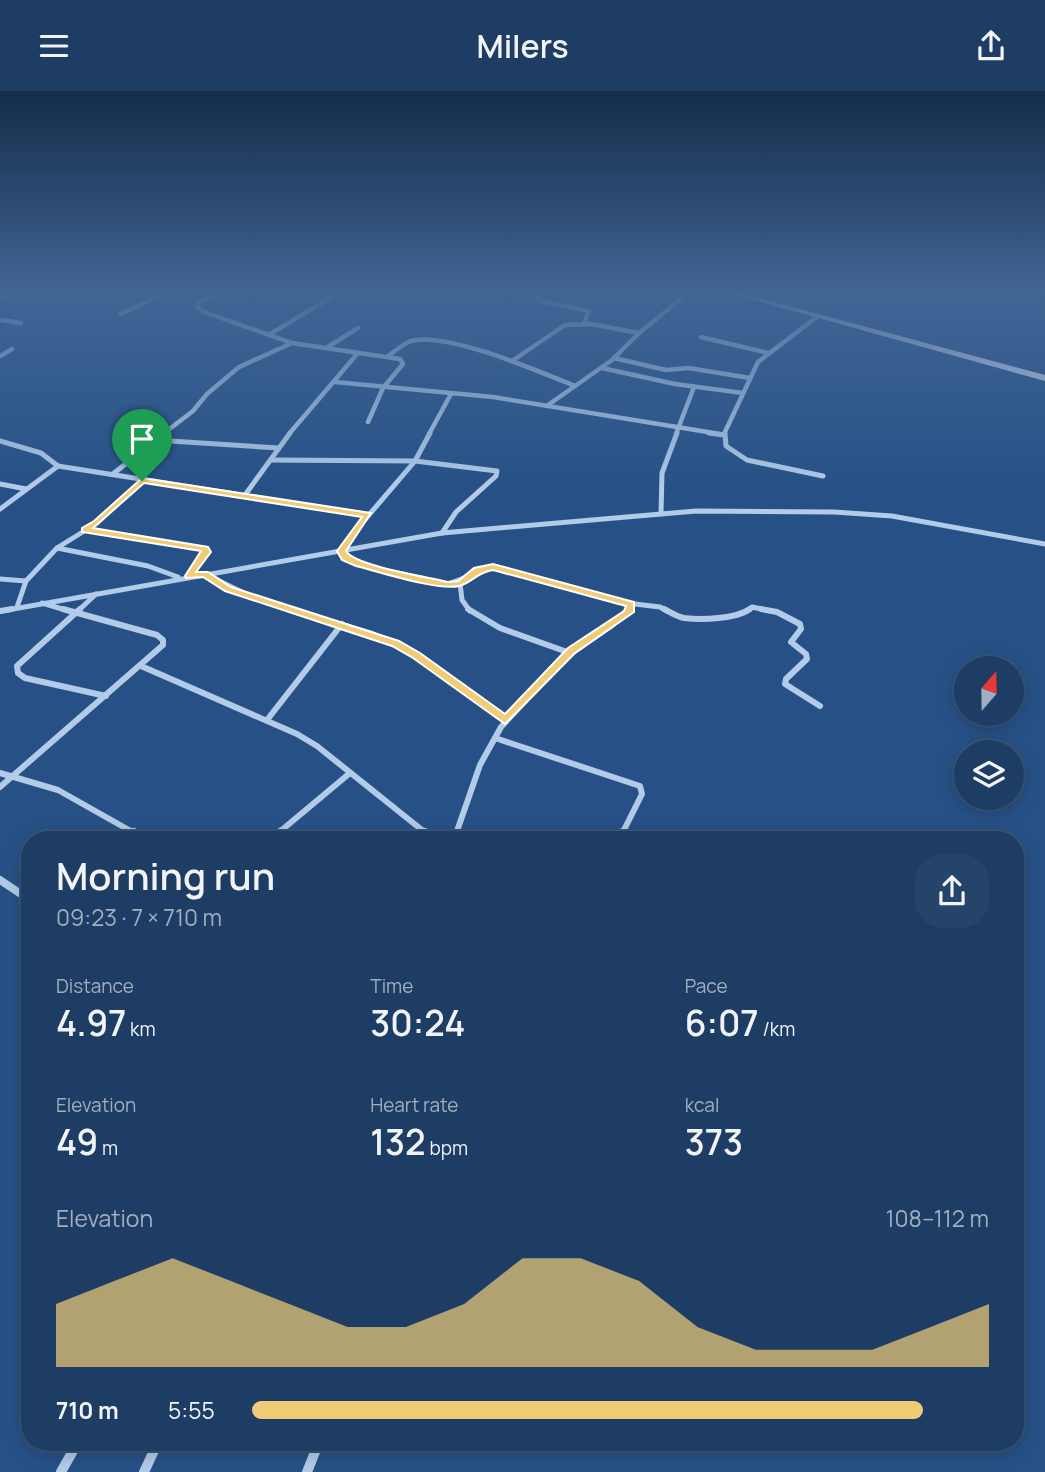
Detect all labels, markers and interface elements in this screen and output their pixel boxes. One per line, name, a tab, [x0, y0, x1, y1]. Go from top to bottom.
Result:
text: Milers	[476, 24, 569, 68]
icon: menu	[35, 27, 73, 65]
icon: share	[972, 27, 1010, 65]
pin	[112, 409, 172, 481]
icon: arrive	[123, 420, 161, 458]
north arrow	[954, 656, 1024, 726]
map controls	[954, 656, 1024, 810]
button: layers	[954, 740, 1024, 810]
text: Morning run	[56, 849, 275, 901]
button: share	[915, 854, 989, 928]
text: 09:23 · 7 × 710 m	[56, 901, 222, 933]
text: Distance	[56, 973, 134, 999]
text: Time	[370, 973, 413, 999]
text: Pace	[685, 973, 728, 999]
text: 4.97	[56, 999, 126, 1047]
text: 30:24	[370, 999, 465, 1047]
text: 6:07	[685, 999, 759, 1047]
text: km	[126, 1016, 156, 1042]
text: /km	[759, 1016, 795, 1042]
text: Elevation	[56, 1092, 136, 1118]
text: Heart rate	[370, 1092, 458, 1118]
text: kcal	[685, 1092, 719, 1118]
text: 49	[56, 1118, 98, 1166]
text: 132	[370, 1118, 426, 1166]
text: 373	[685, 1118, 743, 1166]
text: m	[98, 1135, 118, 1161]
text: bpm	[426, 1135, 468, 1161]
text: Elevation	[56, 1202, 153, 1234]
text: 108–112 m	[886, 1202, 989, 1234]
text: 710 m	[56, 1394, 119, 1426]
text: 5:55	[168, 1394, 215, 1426]

